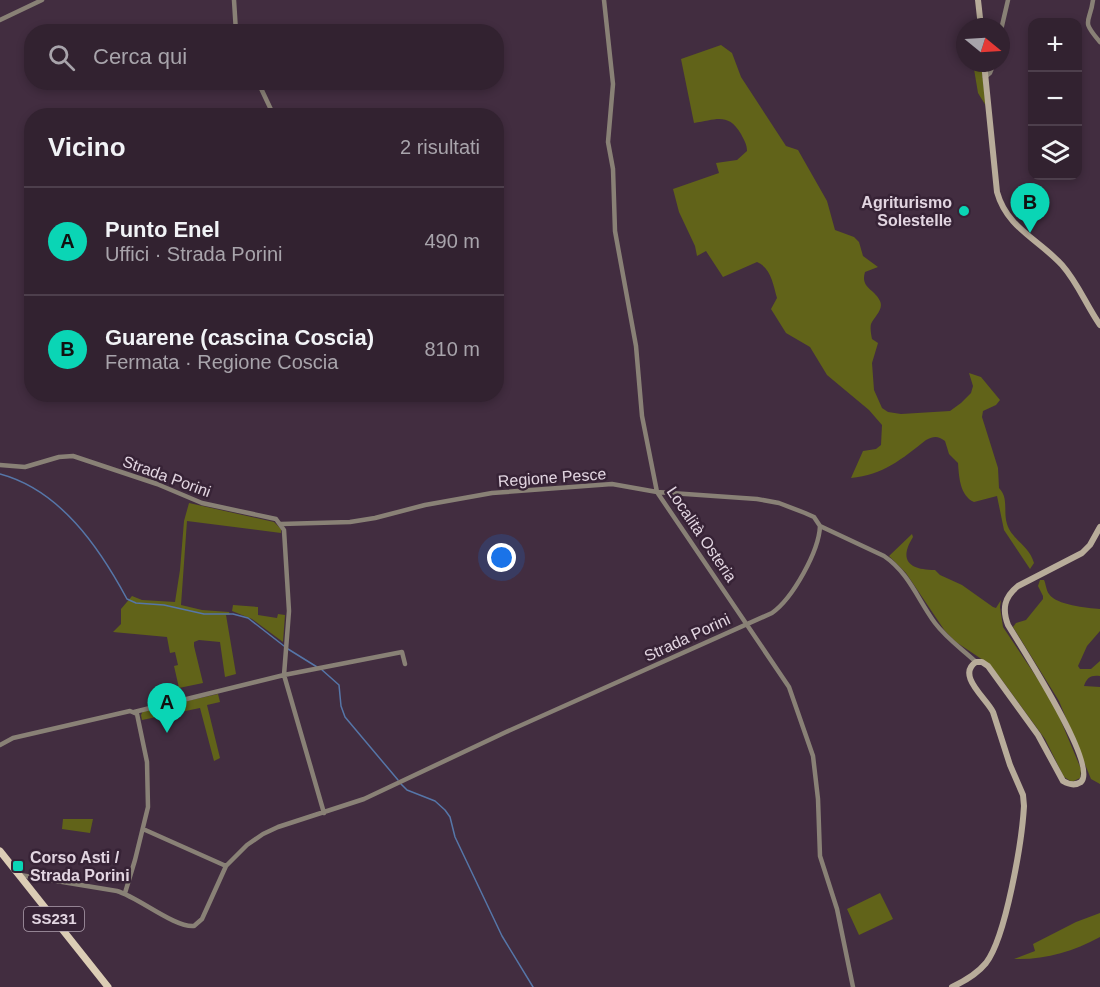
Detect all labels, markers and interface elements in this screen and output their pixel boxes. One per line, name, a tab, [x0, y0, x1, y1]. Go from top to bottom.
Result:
north arrow	[956, 18, 1010, 72]
map controls	[1028, 18, 1082, 180]
button: +	[1028, 18, 1082, 72]
search box	[24, 24, 504, 90]
icon: search	[45, 41, 78, 74]
text: Cerca qui	[93, 44, 187, 69]
button: −	[1028, 72, 1082, 126]
button: layers	[1028, 126, 1082, 180]
text: Vicino	[48, 132, 126, 162]
text: 2 risultati	[400, 136, 480, 158]
pin: B	[1010, 184, 1050, 233]
place label: Agriturismo Solestelle	[861, 194, 952, 229]
marker: Agriturismo Solestelle	[957, 204, 971, 218]
text: Punto Enel	[105, 217, 220, 242]
text: A	[60, 230, 75, 252]
text: 490 m	[424, 230, 480, 252]
text: Uffici · Strada Porini	[105, 243, 282, 265]
text: Guarene (cascina Coscia)	[105, 325, 374, 350]
text: B	[60, 338, 75, 360]
text: 810 m	[424, 338, 480, 360]
text: Fermata · Regione Coscia	[105, 351, 338, 373]
street label: Strada Porini	[120, 453, 213, 500]
street label: Regione Pesce	[497, 465, 607, 490]
street label: Località Osteria	[663, 483, 740, 585]
your location	[487, 543, 516, 572]
street label: Strada Porini	[642, 610, 733, 665]
pin: A	[148, 684, 186, 733]
place label: Corso Asti / Strada Porini	[30, 849, 130, 884]
marker: Corso Asti / Strada Porini	[11, 859, 25, 873]
road number: SS231	[24, 907, 84, 931]

